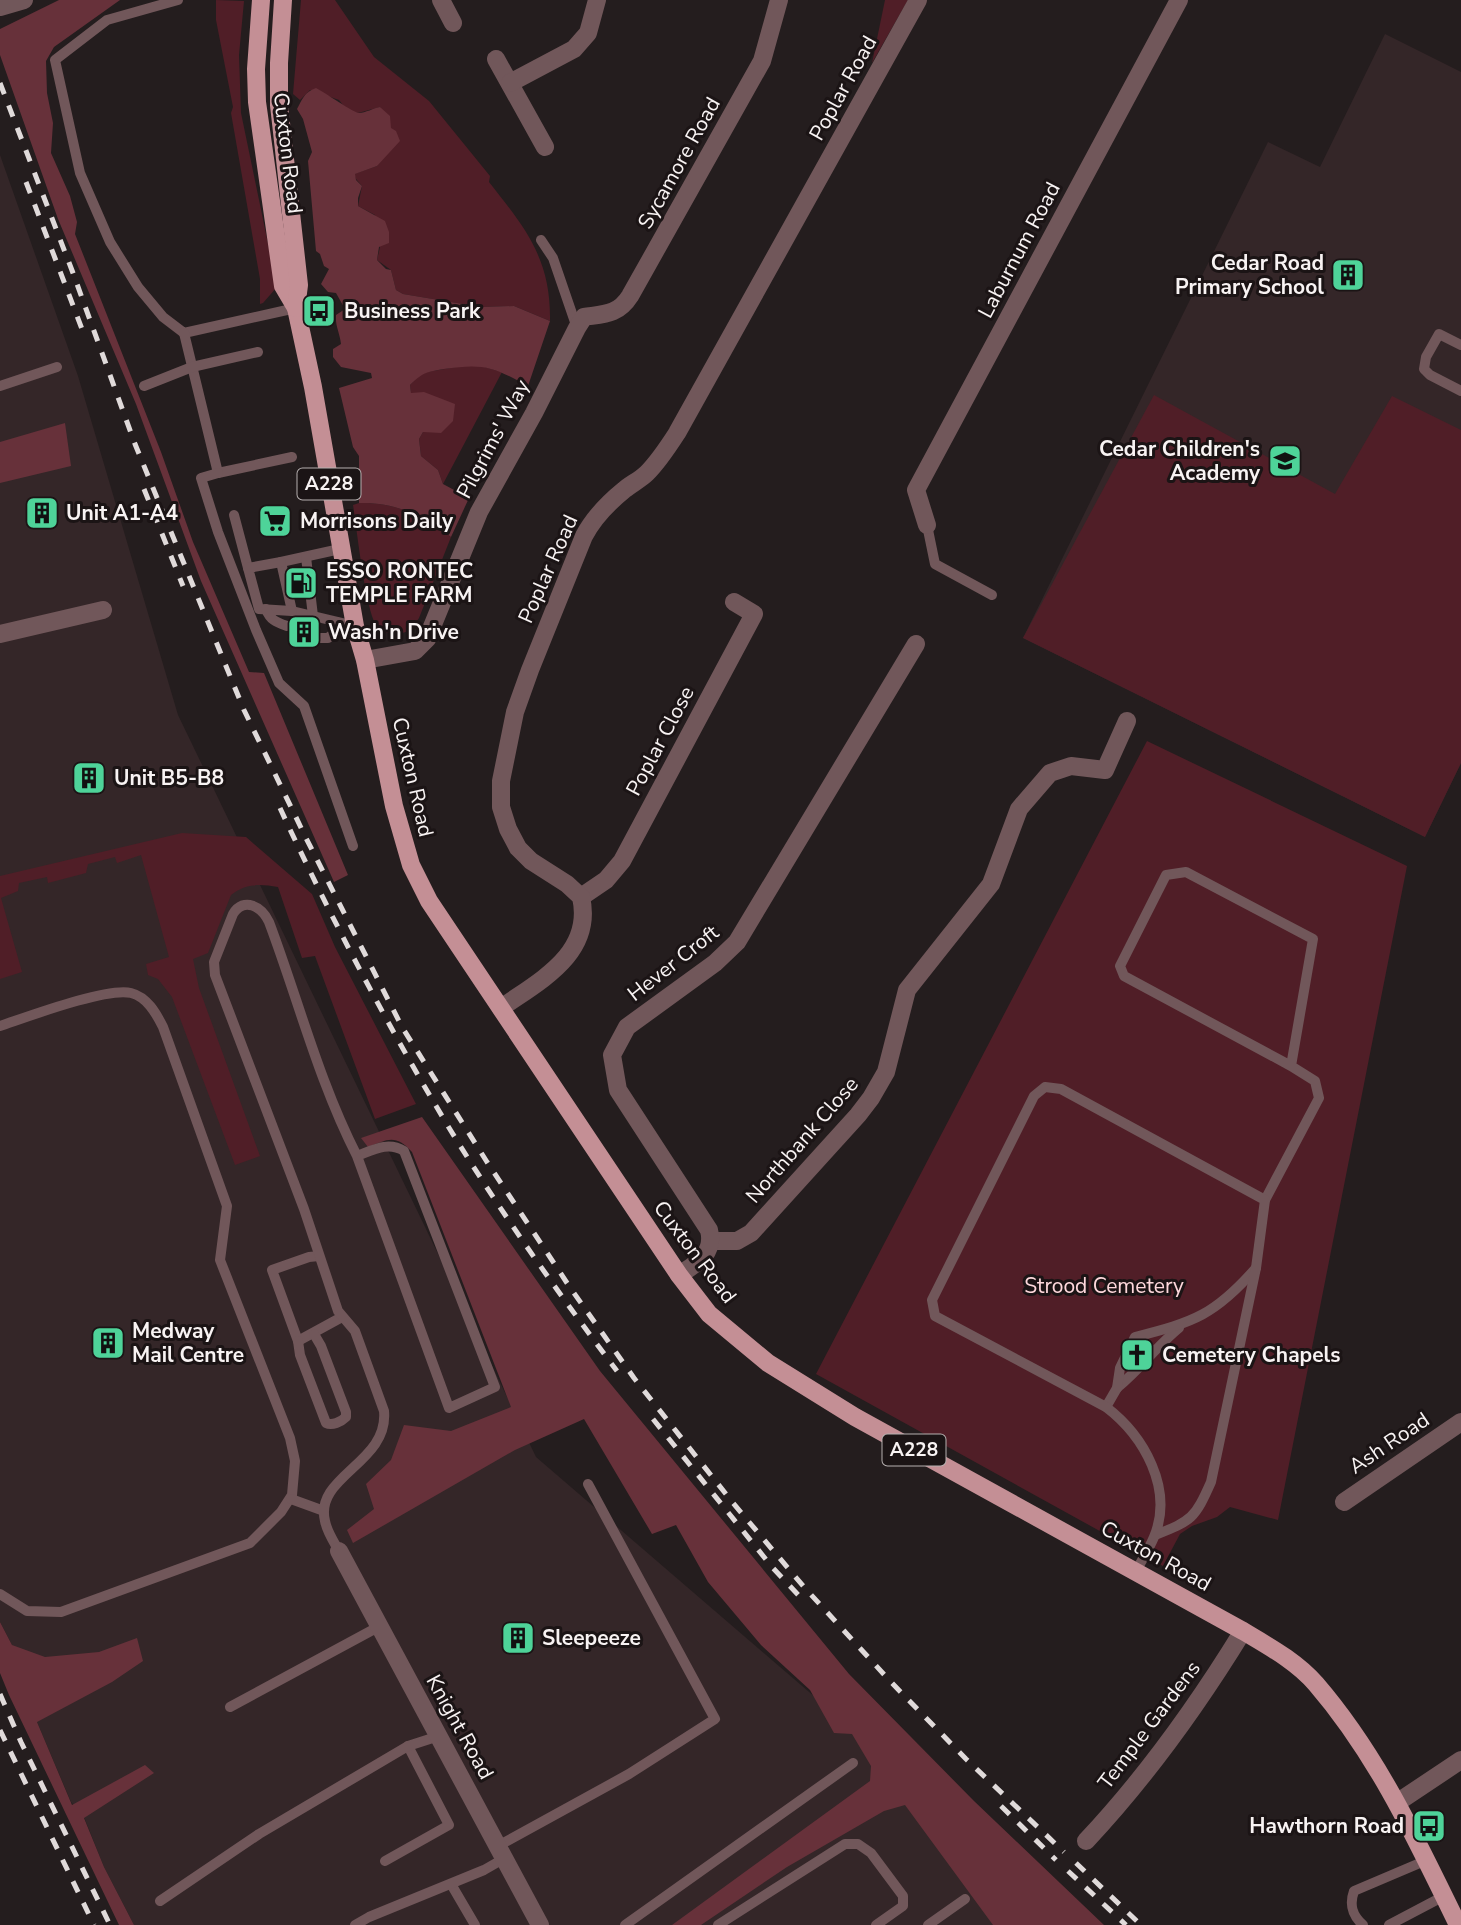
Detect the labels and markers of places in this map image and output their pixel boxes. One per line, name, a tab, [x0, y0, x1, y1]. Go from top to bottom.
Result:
place label: Cedar Road Primary School	[1175, 249, 1324, 301]
building icon: Cedar Road Primary School	[1329, 256, 1367, 294]
bus stop icon: Business Park	[300, 292, 338, 330]
place label: Business Park	[344, 297, 481, 325]
place label: Cedar Children's Academy	[1099, 435, 1261, 487]
school or university icon: Cedar Children's Academy	[1266, 442, 1304, 480]
building icon: Unit A1-A4	[23, 494, 61, 532]
place label: Unit A1-A4	[66, 499, 178, 527]
supermarket icon: Morrisons Daily	[256, 502, 294, 540]
place label: Morrisons Daily	[300, 507, 454, 535]
place label: ESSO RONTEC TEMPLE FARM	[326, 557, 473, 609]
fuel station icon: ESSO RONTEC TEMPLE FARM	[282, 564, 320, 602]
building icon: Wash'n Drive	[285, 613, 323, 651]
place label: Wash'n Drive	[328, 618, 459, 646]
building icon: Unit B5-B8	[70, 759, 108, 797]
place label: Unit B5-B8	[114, 764, 224, 792]
place label: Medway Mail Centre	[132, 1317, 244, 1369]
building icon: Medway Mail Centre	[89, 1324, 127, 1362]
church icon: Cemetery Chapels	[1118, 1336, 1156, 1374]
place label: Cemetery Chapels	[1162, 1341, 1340, 1369]
building icon: Sleepeeze	[499, 1619, 537, 1657]
place label: Sleepeeze	[542, 1624, 641, 1652]
bus stop icon: Hawthorn Road	[1410, 1807, 1448, 1845]
place label: Hawthorn Road	[1249, 1812, 1404, 1840]

